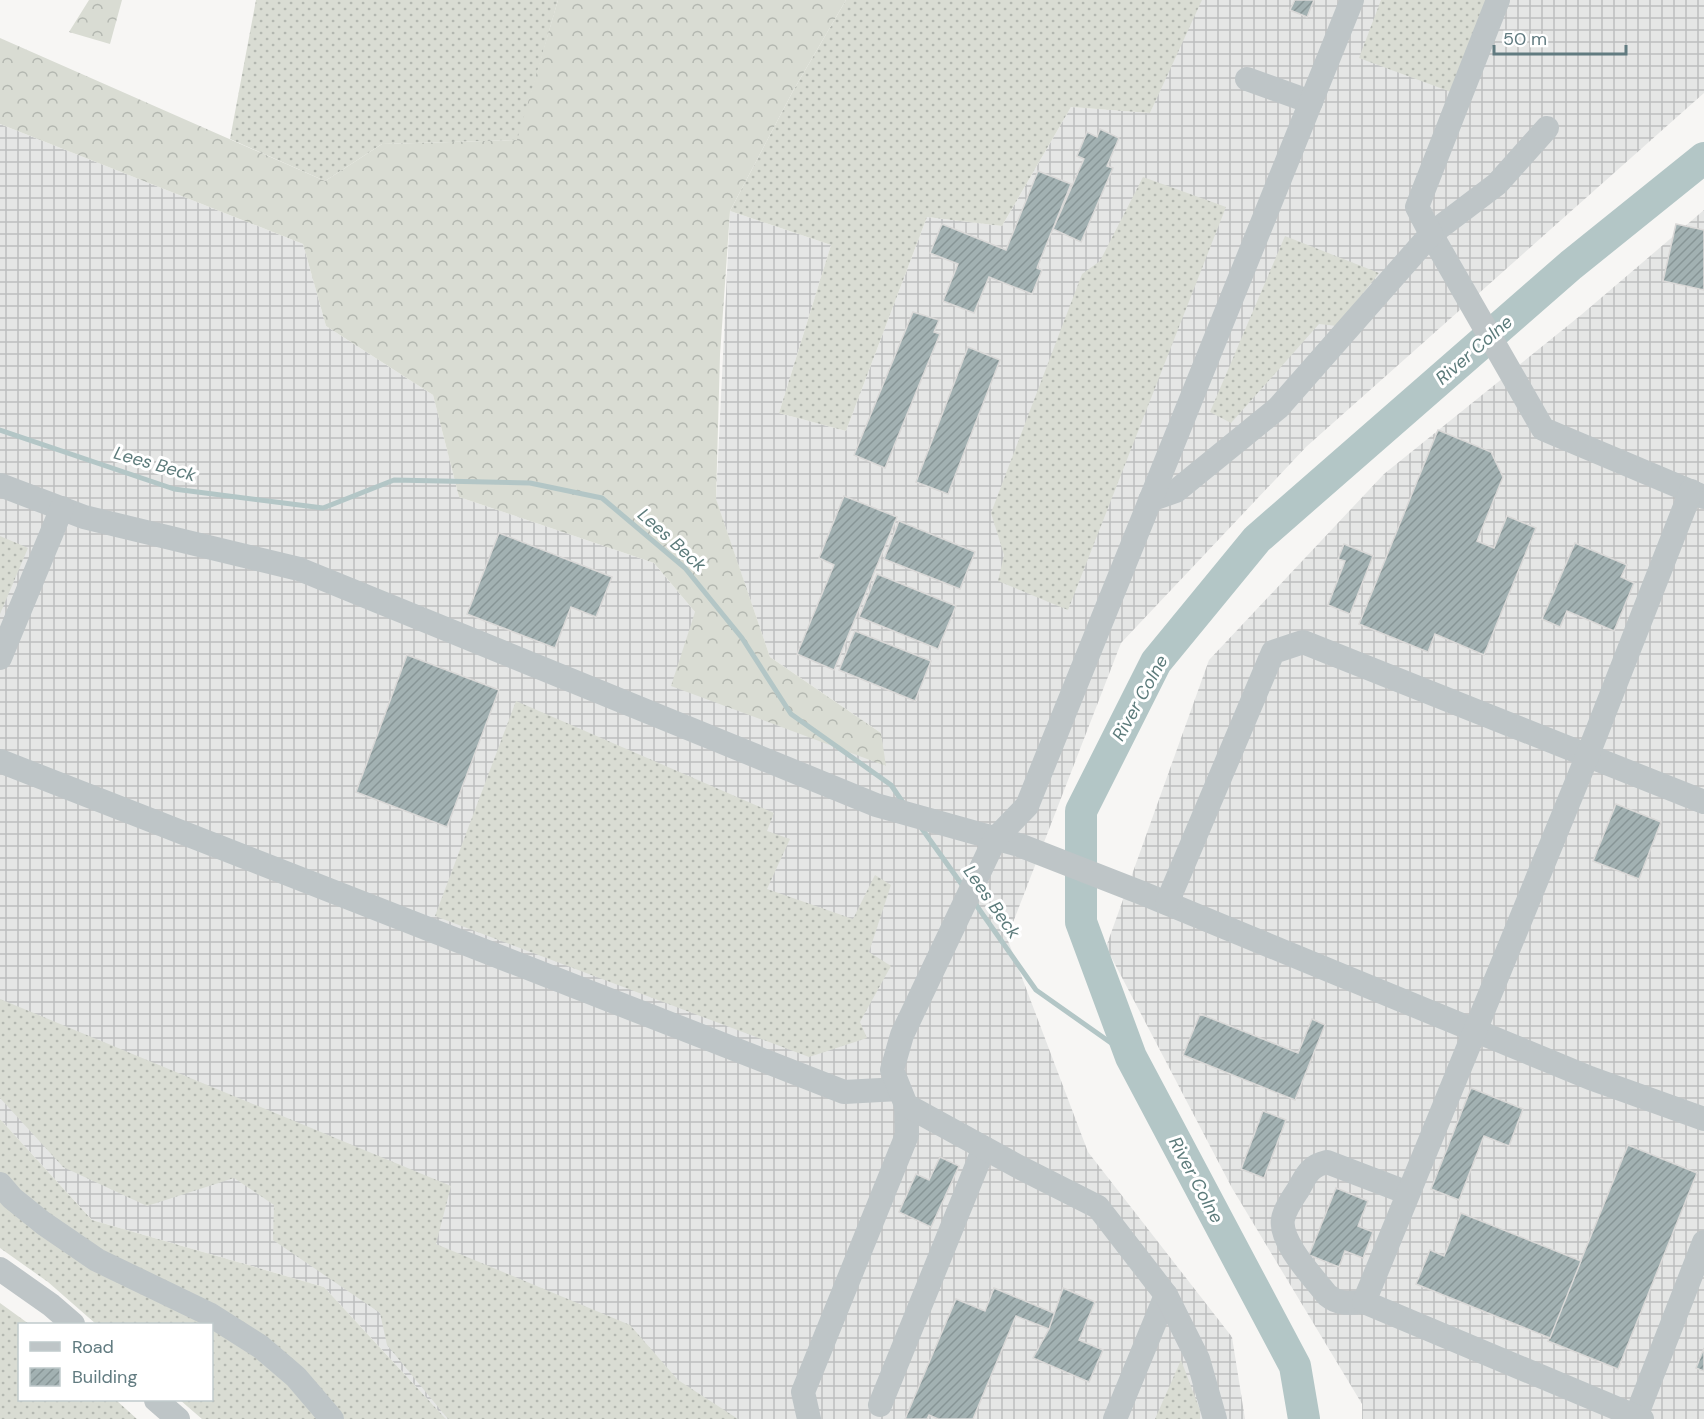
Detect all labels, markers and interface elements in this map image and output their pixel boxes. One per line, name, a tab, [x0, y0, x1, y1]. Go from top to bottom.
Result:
scale bar	[1494, 18, 1626, 56]
text: 50 m	[1503, 27, 1547, 51]
water label: River Colne	[1430, 310, 1518, 390]
water label: Lees Beck	[111, 441, 200, 487]
water label: Lees Beck	[633, 503, 712, 578]
water label: River Colne	[1107, 651, 1173, 745]
water label: Lees Beck	[958, 860, 1027, 944]
water label: River Colne	[1163, 1133, 1229, 1227]
legend	[18, 1323, 213, 1401]
text: Road	[72, 1335, 114, 1359]
text: Building	[72, 1365, 137, 1389]

